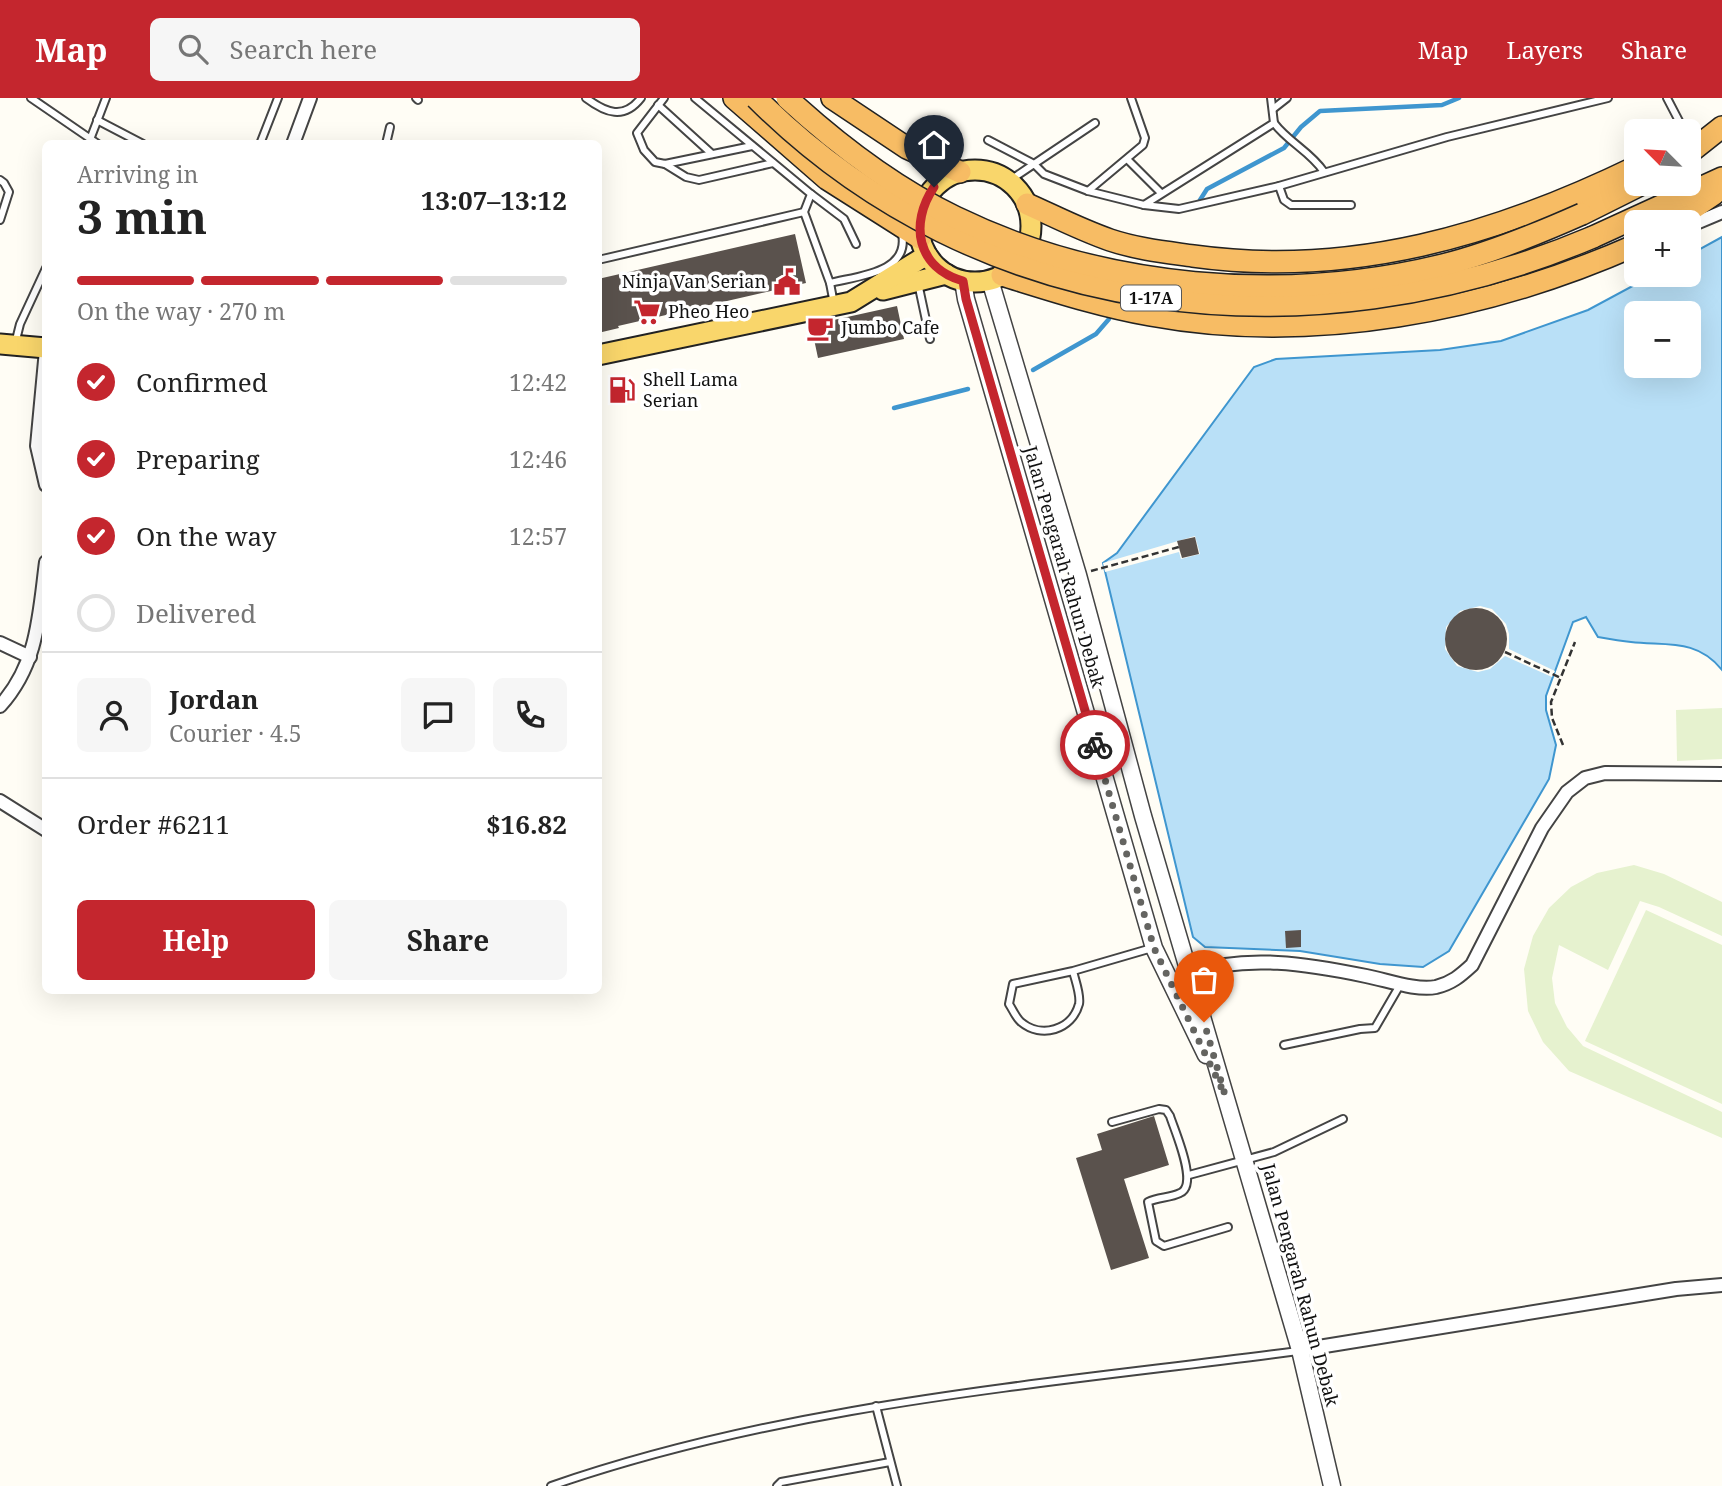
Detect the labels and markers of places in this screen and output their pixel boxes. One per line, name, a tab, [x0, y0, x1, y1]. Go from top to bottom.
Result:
pin	[904, 115, 964, 187]
public building icon: Ninja Van Serian	[772, 267, 802, 297]
place label: Ninja Van Serian	[622, 269, 766, 293]
supermarket icon: Pheo Heo	[632, 297, 662, 327]
place label: Pheo Heo	[668, 299, 749, 323]
cafe icon: Jumbo Cafe	[805, 313, 835, 343]
place label: Jumbo Cafe	[840, 315, 939, 339]
place label: Shell Lama Serian	[643, 367, 738, 412]
fuel station icon: Shell Lama Serian	[607, 375, 637, 405]
pin	[1174, 950, 1234, 1022]

